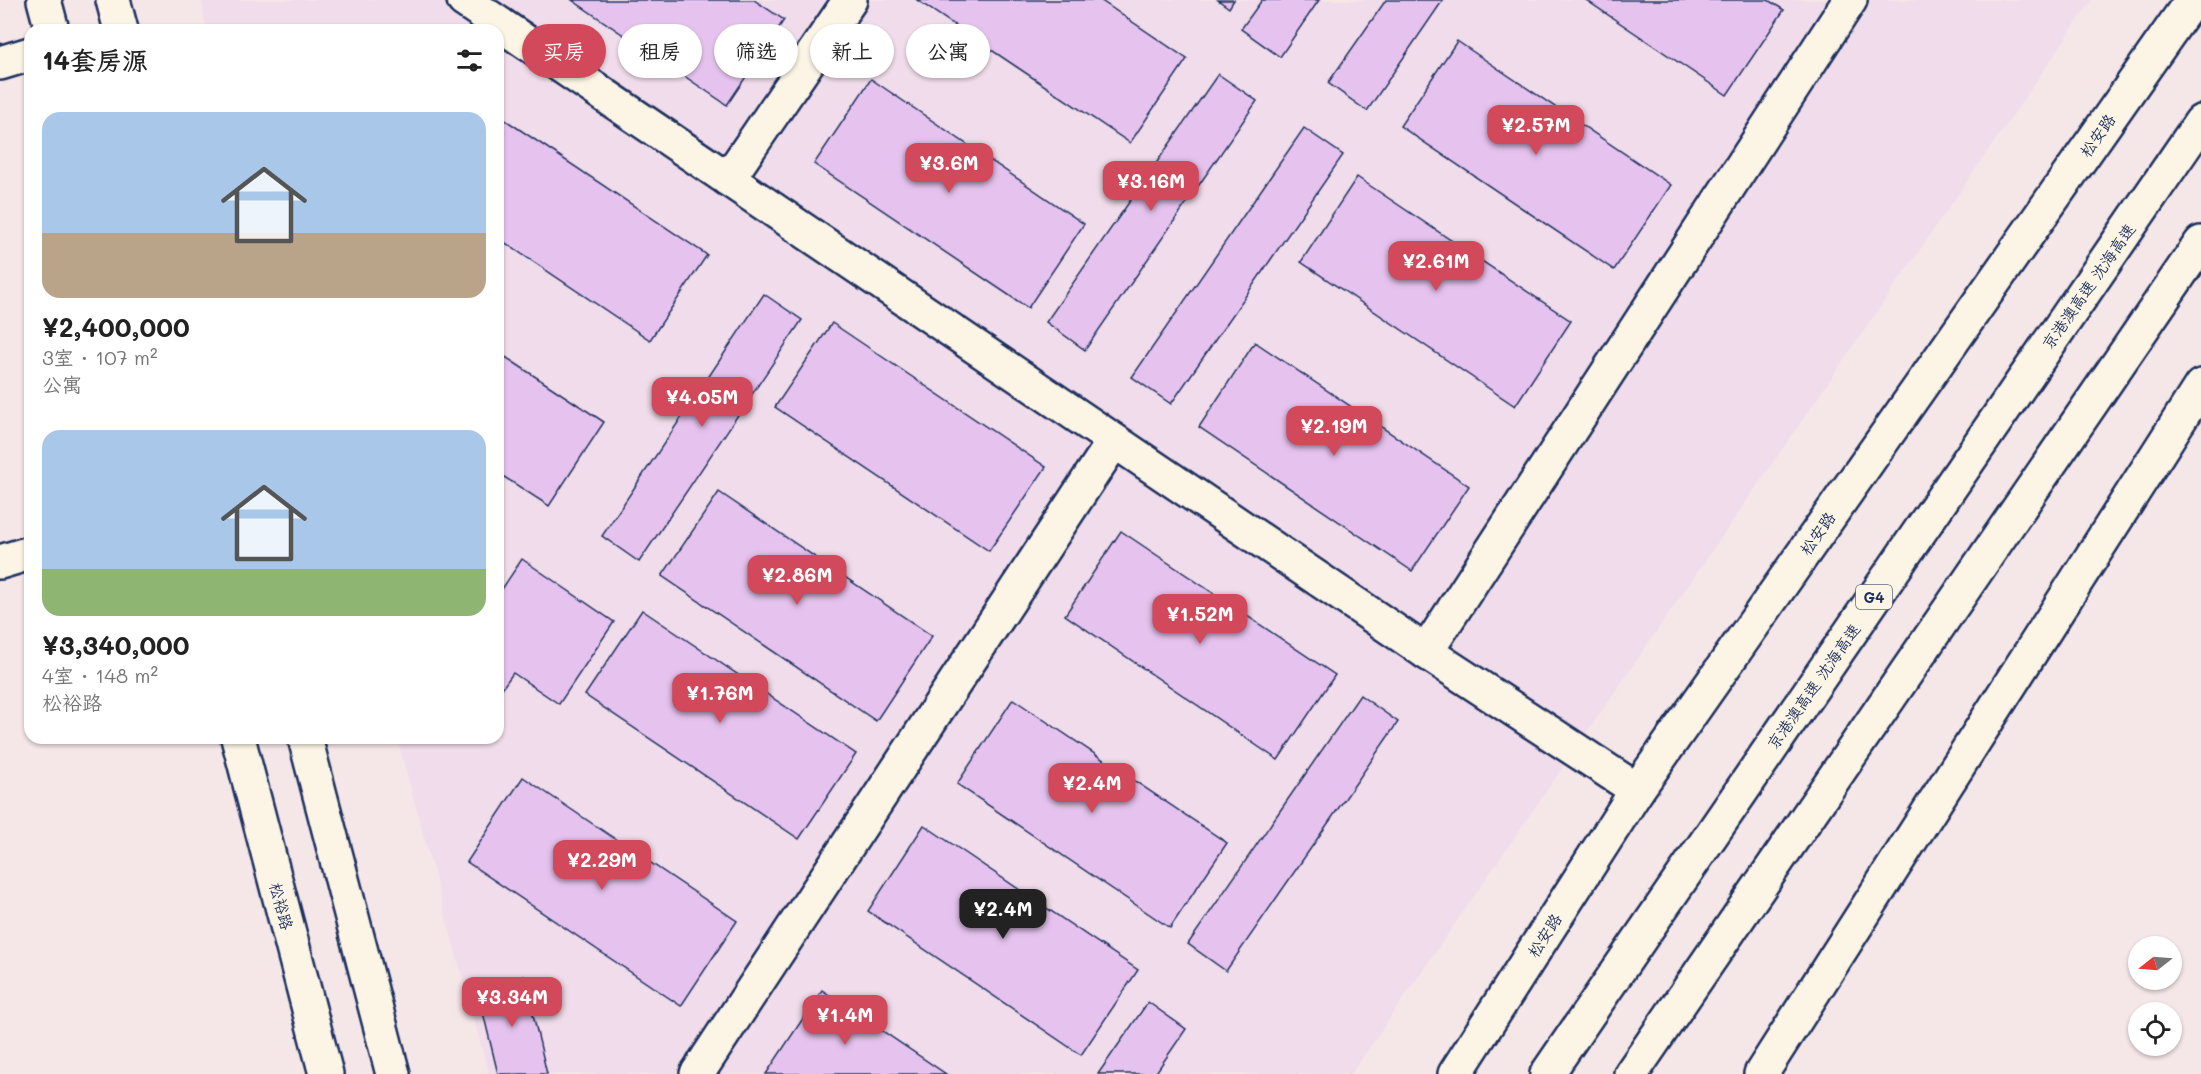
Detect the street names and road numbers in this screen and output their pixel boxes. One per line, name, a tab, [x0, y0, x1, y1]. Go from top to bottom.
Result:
street label: 松安路	[2075, 109, 2119, 161]
street label: 京港澳高速 沈海高速	[2037, 219, 2139, 353]
street label: 松安路	[1795, 507, 1839, 559]
road number: G4	[1856, 585, 1892, 609]
street label: 京港澳高速 沈海高速	[1762, 619, 1864, 753]
street label: 松裕路	[266, 880, 298, 932]
street label: 松安路	[1522, 909, 1566, 961]

